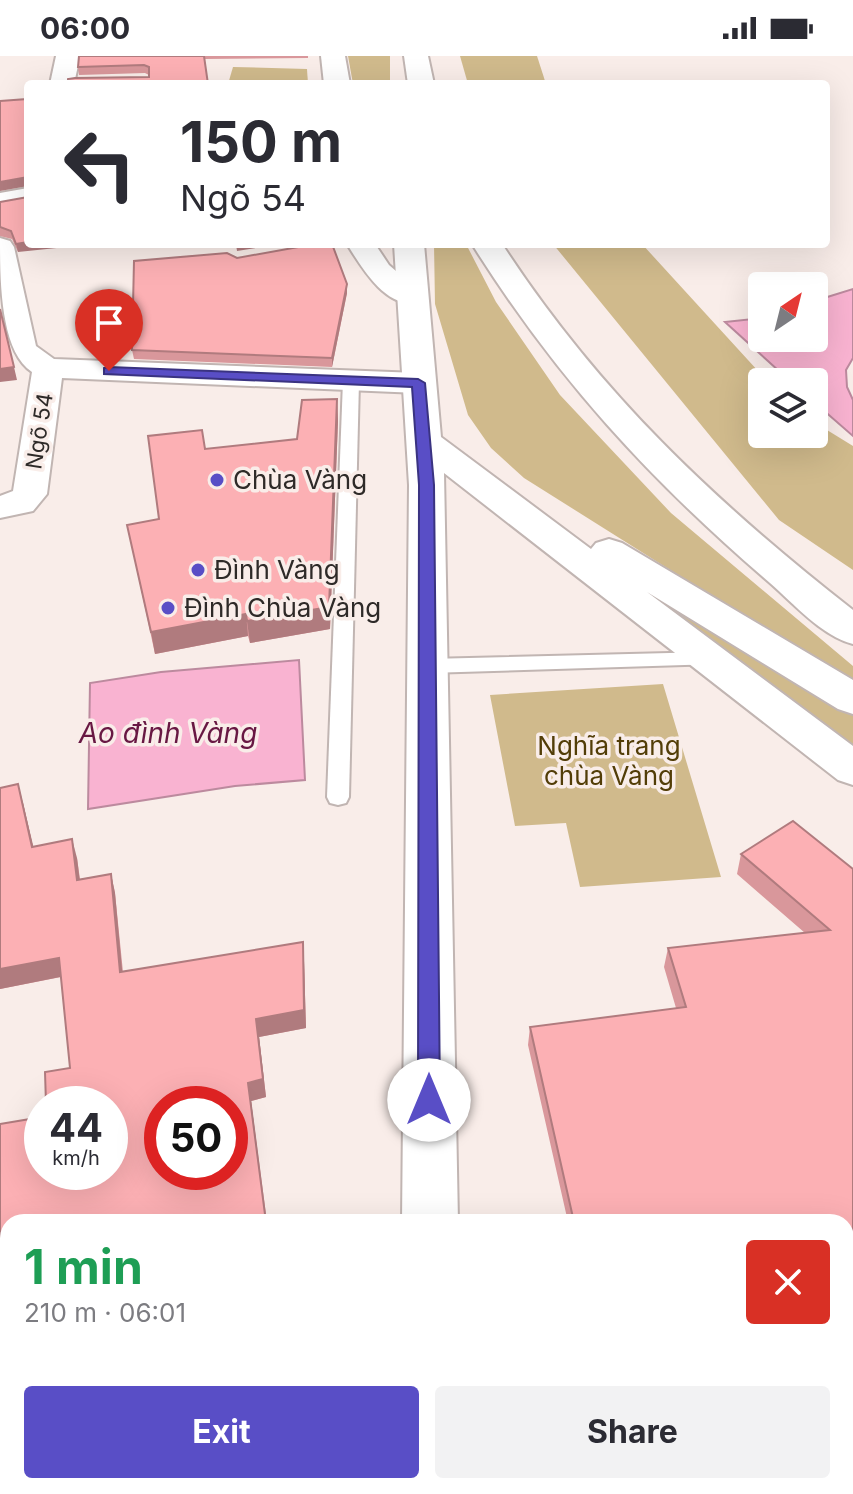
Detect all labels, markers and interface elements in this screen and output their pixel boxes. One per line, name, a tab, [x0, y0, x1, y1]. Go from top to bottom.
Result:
text: 06:00	[40, 10, 130, 46]
text: 150 m	[180, 108, 342, 176]
icon: left	[48, 112, 152, 216]
text: Ngõ 54	[180, 176, 306, 220]
north arrow	[748, 272, 828, 352]
map controls	[748, 272, 828, 448]
pin	[75, 289, 143, 371]
icon: arrive	[87, 301, 131, 345]
button: layers	[748, 368, 828, 448]
street label: Ngõ 54	[20, 391, 58, 471]
place label: Chùa Vàng	[233, 464, 367, 495]
marker: Chùa Vàng	[208, 471, 226, 489]
place label: Đình Vàng	[214, 554, 340, 585]
marker: Đình Vàng	[189, 561, 207, 579]
place label: Đình Chùa Vàng	[184, 592, 381, 623]
marker: Đình Chùa Vàng	[159, 599, 177, 617]
water label: Ao đình Vàng	[78, 716, 257, 750]
park label: Nghĩa trang chùa Vàng	[537, 730, 681, 791]
position arrow	[387, 1058, 471, 1142]
speed limit sign: 50	[144, 1086, 248, 1190]
text: 44	[49, 1103, 103, 1152]
text: km/h	[52, 1146, 100, 1170]
text: 1 min	[24, 1237, 143, 1296]
button: close	[746, 1240, 830, 1324]
text: 210 m · 06:01	[24, 1297, 186, 1328]
button: Exit	[24, 1386, 419, 1478]
button: Share	[435, 1386, 830, 1478]

